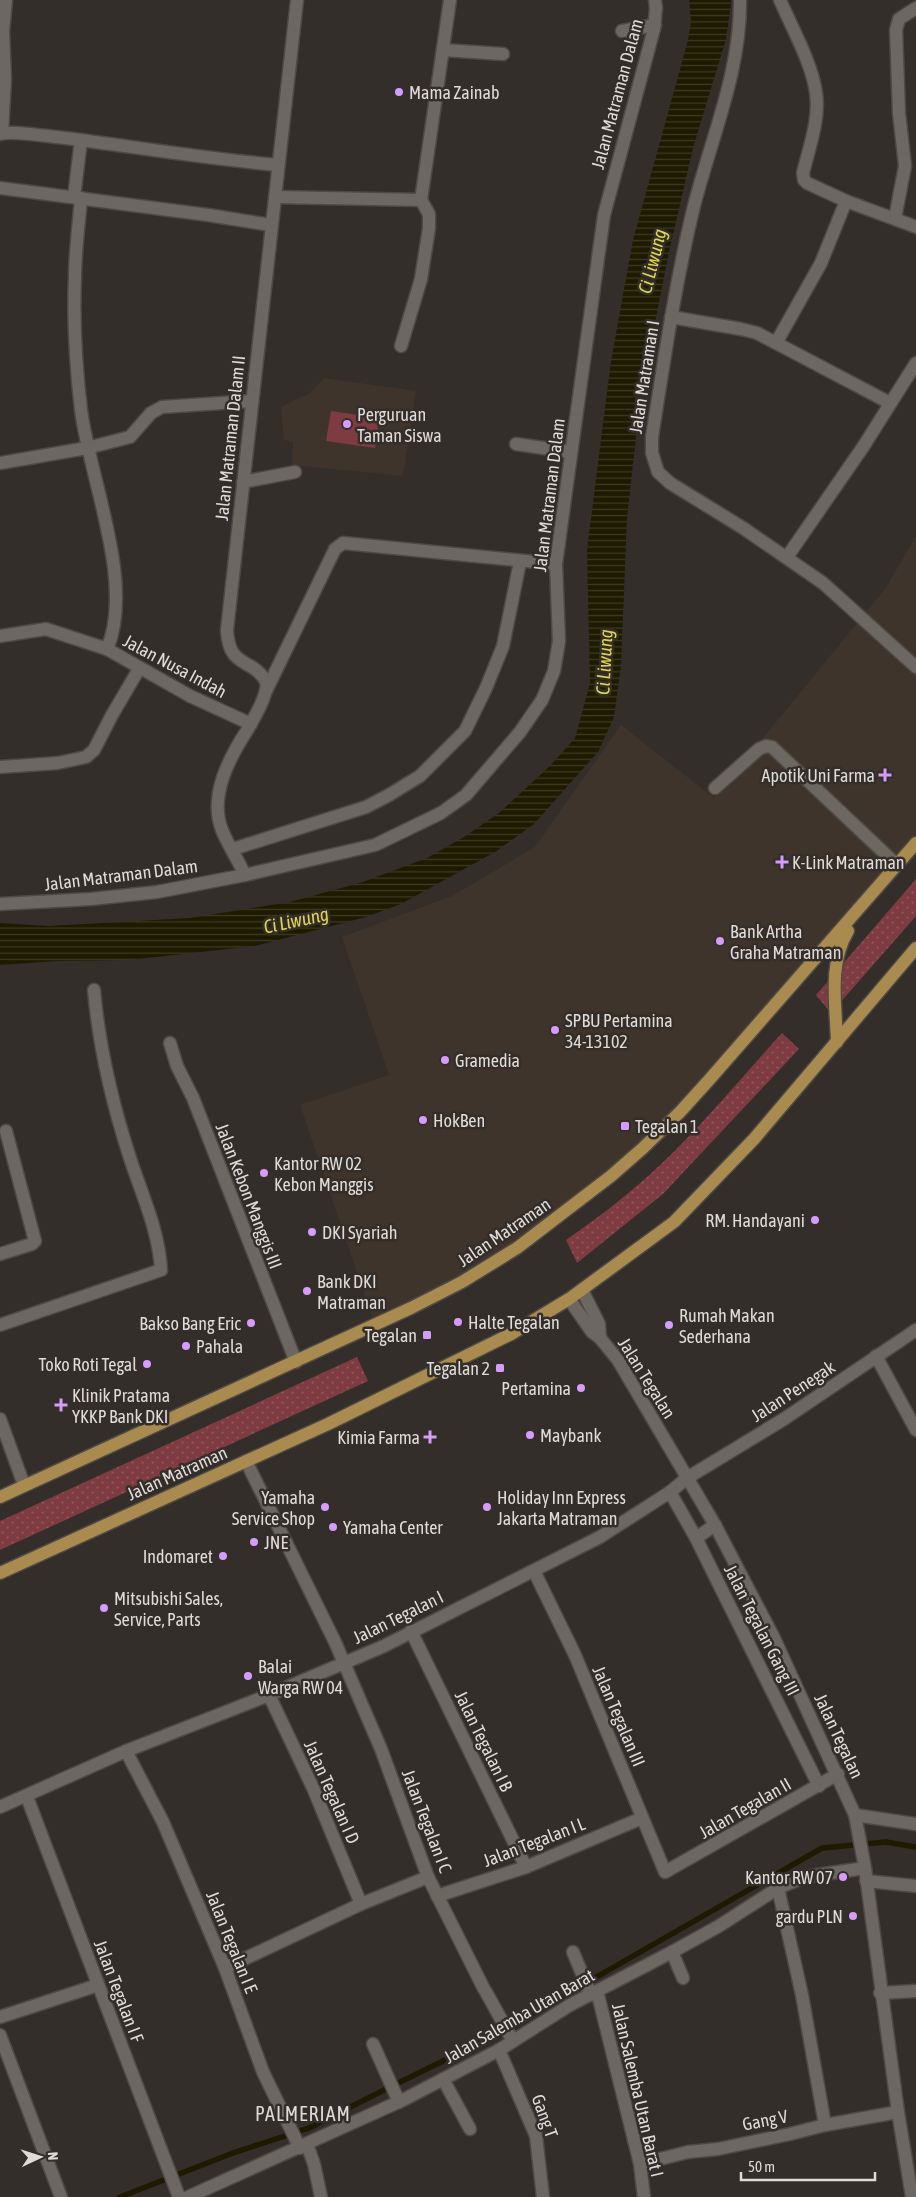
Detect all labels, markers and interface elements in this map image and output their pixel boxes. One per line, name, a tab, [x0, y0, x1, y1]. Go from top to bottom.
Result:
street label: Jalan Matraman Dalam	[587, 17, 647, 171]
place label: Mama Zainab	[409, 82, 499, 103]
marker: Mama Zainab	[393, 86, 405, 98]
water label: Ci Liwung	[633, 226, 671, 296]
street label: Jalan Matraman I	[625, 319, 663, 435]
street label: Jalan Matraman Dalam II	[211, 354, 249, 522]
place label: Perguruan Taman Siswa	[357, 404, 442, 446]
street label: Jalan Matraman Dalam	[529, 417, 569, 573]
marker: Perguruan Taman Siswa	[341, 418, 353, 430]
water label: Ci Liwung	[591, 628, 617, 695]
street label: Jalan Nusa Indah	[120, 630, 230, 702]
place label: Apotik Uni Farma	[762, 765, 875, 786]
marker: Apotik Uni Farma	[879, 769, 891, 781]
place label: K-Link Matraman	[792, 852, 905, 873]
street label: Jalan Matraman Dalam	[43, 855, 199, 895]
marker: K-Link Matraman	[776, 856, 788, 868]
water label: Ci Liwung	[261, 902, 331, 938]
place label: Bank Artha Graha Matraman	[730, 921, 841, 963]
marker: Bank Artha Graha Matraman	[714, 935, 726, 947]
place label: SPBU Pertamina 34-13102	[565, 1010, 673, 1052]
marker: SPBU Pertamina 34-13102	[549, 1024, 561, 1036]
place label: Gramedia	[455, 1050, 520, 1071]
marker: Gramedia	[439, 1054, 451, 1066]
place label: HokBen	[433, 1110, 485, 1131]
marker: HokBen	[417, 1114, 429, 1126]
place label: Tegalan 1	[635, 1116, 699, 1137]
street label: Jalan Kebon Manggis III	[212, 1120, 286, 1272]
marker: Tegalan 1	[619, 1120, 631, 1132]
place label: Kantor RW 02 Kebon Manggis	[274, 1153, 374, 1195]
marker: Kantor RW 02 Kebon Manggis	[258, 1167, 270, 1179]
street label: Jalan Matraman	[454, 1193, 554, 1271]
place label: RM. Handayani	[705, 1210, 805, 1231]
marker: RM. Handayani	[809, 1214, 821, 1226]
place label: DKI Syariah	[322, 1222, 398, 1243]
marker: DKI Syariah	[306, 1226, 318, 1238]
place label: Bank DKI Matraman	[317, 1271, 386, 1313]
marker: Bank DKI Matraman	[301, 1285, 313, 1297]
place label: Rumah Makan Sederhana	[679, 1305, 775, 1347]
place label: Halte Tegalan	[468, 1312, 560, 1333]
place label: Bakso Bang Eric	[139, 1313, 241, 1334]
marker: Halte Tegalan	[452, 1316, 464, 1328]
marker: Bakso Bang Eric	[245, 1317, 257, 1329]
marker: Rumah Makan Sederhana	[663, 1319, 675, 1331]
place label: Tegalan	[364, 1325, 417, 1346]
marker: Tegalan	[421, 1329, 433, 1341]
street label: Jalan Tegalan	[614, 1334, 680, 1422]
place label: Pahala	[196, 1336, 243, 1357]
marker: Pahala	[180, 1340, 192, 1352]
place label: Toko Roti Tegal	[38, 1354, 137, 1375]
street label: Jalan Penegak	[747, 1356, 839, 1426]
marker: Toko Roti Tegal	[141, 1358, 153, 1370]
place label: Tegalan 2	[426, 1358, 490, 1379]
marker: Tegalan 2	[494, 1362, 506, 1374]
place label: Pertamina	[501, 1378, 571, 1399]
marker: Pertamina	[575, 1382, 587, 1394]
place label: Klinik Pratama YKKP Bank DKI	[72, 1385, 170, 1427]
marker: Klinik Pratama YKKP Bank DKI	[54, 1398, 68, 1412]
place label: Maybank	[540, 1425, 601, 1446]
place label: Kimia Farma	[337, 1427, 420, 1448]
marker: Maybank	[524, 1429, 536, 1441]
marker: Kimia Farma	[424, 1431, 436, 1443]
street label: Jalan Matraman	[124, 1442, 230, 1504]
place label: Yamaha Service Shop	[232, 1487, 315, 1529]
place label: Holiday Inn Express Jakarta Matraman	[497, 1487, 626, 1529]
marker: Yamaha Service Shop	[319, 1501, 331, 1513]
marker: Holiday Inn Express Jakarta Matraman	[481, 1501, 493, 1513]
place label: Yamaha Center	[343, 1517, 443, 1538]
marker: Yamaha Center	[327, 1521, 339, 1533]
place label: JNE	[264, 1532, 288, 1553]
marker: JNE	[248, 1536, 260, 1548]
place label: Indomaret	[143, 1546, 213, 1567]
marker: Indomaret	[217, 1550, 229, 1562]
street label: Jalan Tegalan Gang III	[720, 1561, 804, 1699]
street label: Jalan Tegalan I	[349, 1586, 447, 1648]
place label: Mitsubishi Sales, Service, Parts	[114, 1588, 223, 1630]
marker: Mitsubishi Sales, Service, Parts	[98, 1602, 110, 1614]
place label: Balai Warga RW 04	[258, 1656, 343, 1698]
street label: Jalan Tegalan III	[588, 1662, 650, 1770]
marker: Balai Warga RW 04	[242, 1670, 254, 1682]
street label: Jalan Tegalan I B	[451, 1687, 518, 1795]
street label: Jalan Tegalan	[810, 1690, 868, 1782]
street label: Jalan Tegalan I D	[300, 1737, 364, 1847]
street label: Jalan Tegalan I C	[398, 1766, 456, 1876]
street label: Jalan Tegalan II	[695, 1773, 795, 1843]
street label: Jalan Tegalan I L	[480, 1813, 588, 1871]
place label: Kantor RW 07	[745, 1867, 833, 1888]
marker: Kantor RW 07	[837, 1871, 849, 1883]
street label: Jalan Tegalan I E	[202, 1888, 262, 1996]
place label: gardu PLN	[776, 1906, 843, 1927]
marker: gardu PLN	[847, 1910, 859, 1922]
street label: Jalan Tegalan I F	[90, 1937, 148, 2046]
street label: Jalan Salemba Utan Barat	[440, 1964, 598, 2068]
street label: Jalan Salemba Utan Barat I	[608, 2001, 668, 2179]
street label: Gang T	[527, 2091, 563, 2141]
district label: PALMERIAM	[255, 2102, 351, 2125]
street label: Gang V	[741, 2105, 790, 2135]
north arrow	[15, 2132, 65, 2182]
scale bar	[741, 2150, 875, 2182]
text: N	[45, 2151, 61, 2161]
text: 50 m	[748, 2158, 775, 2175]

